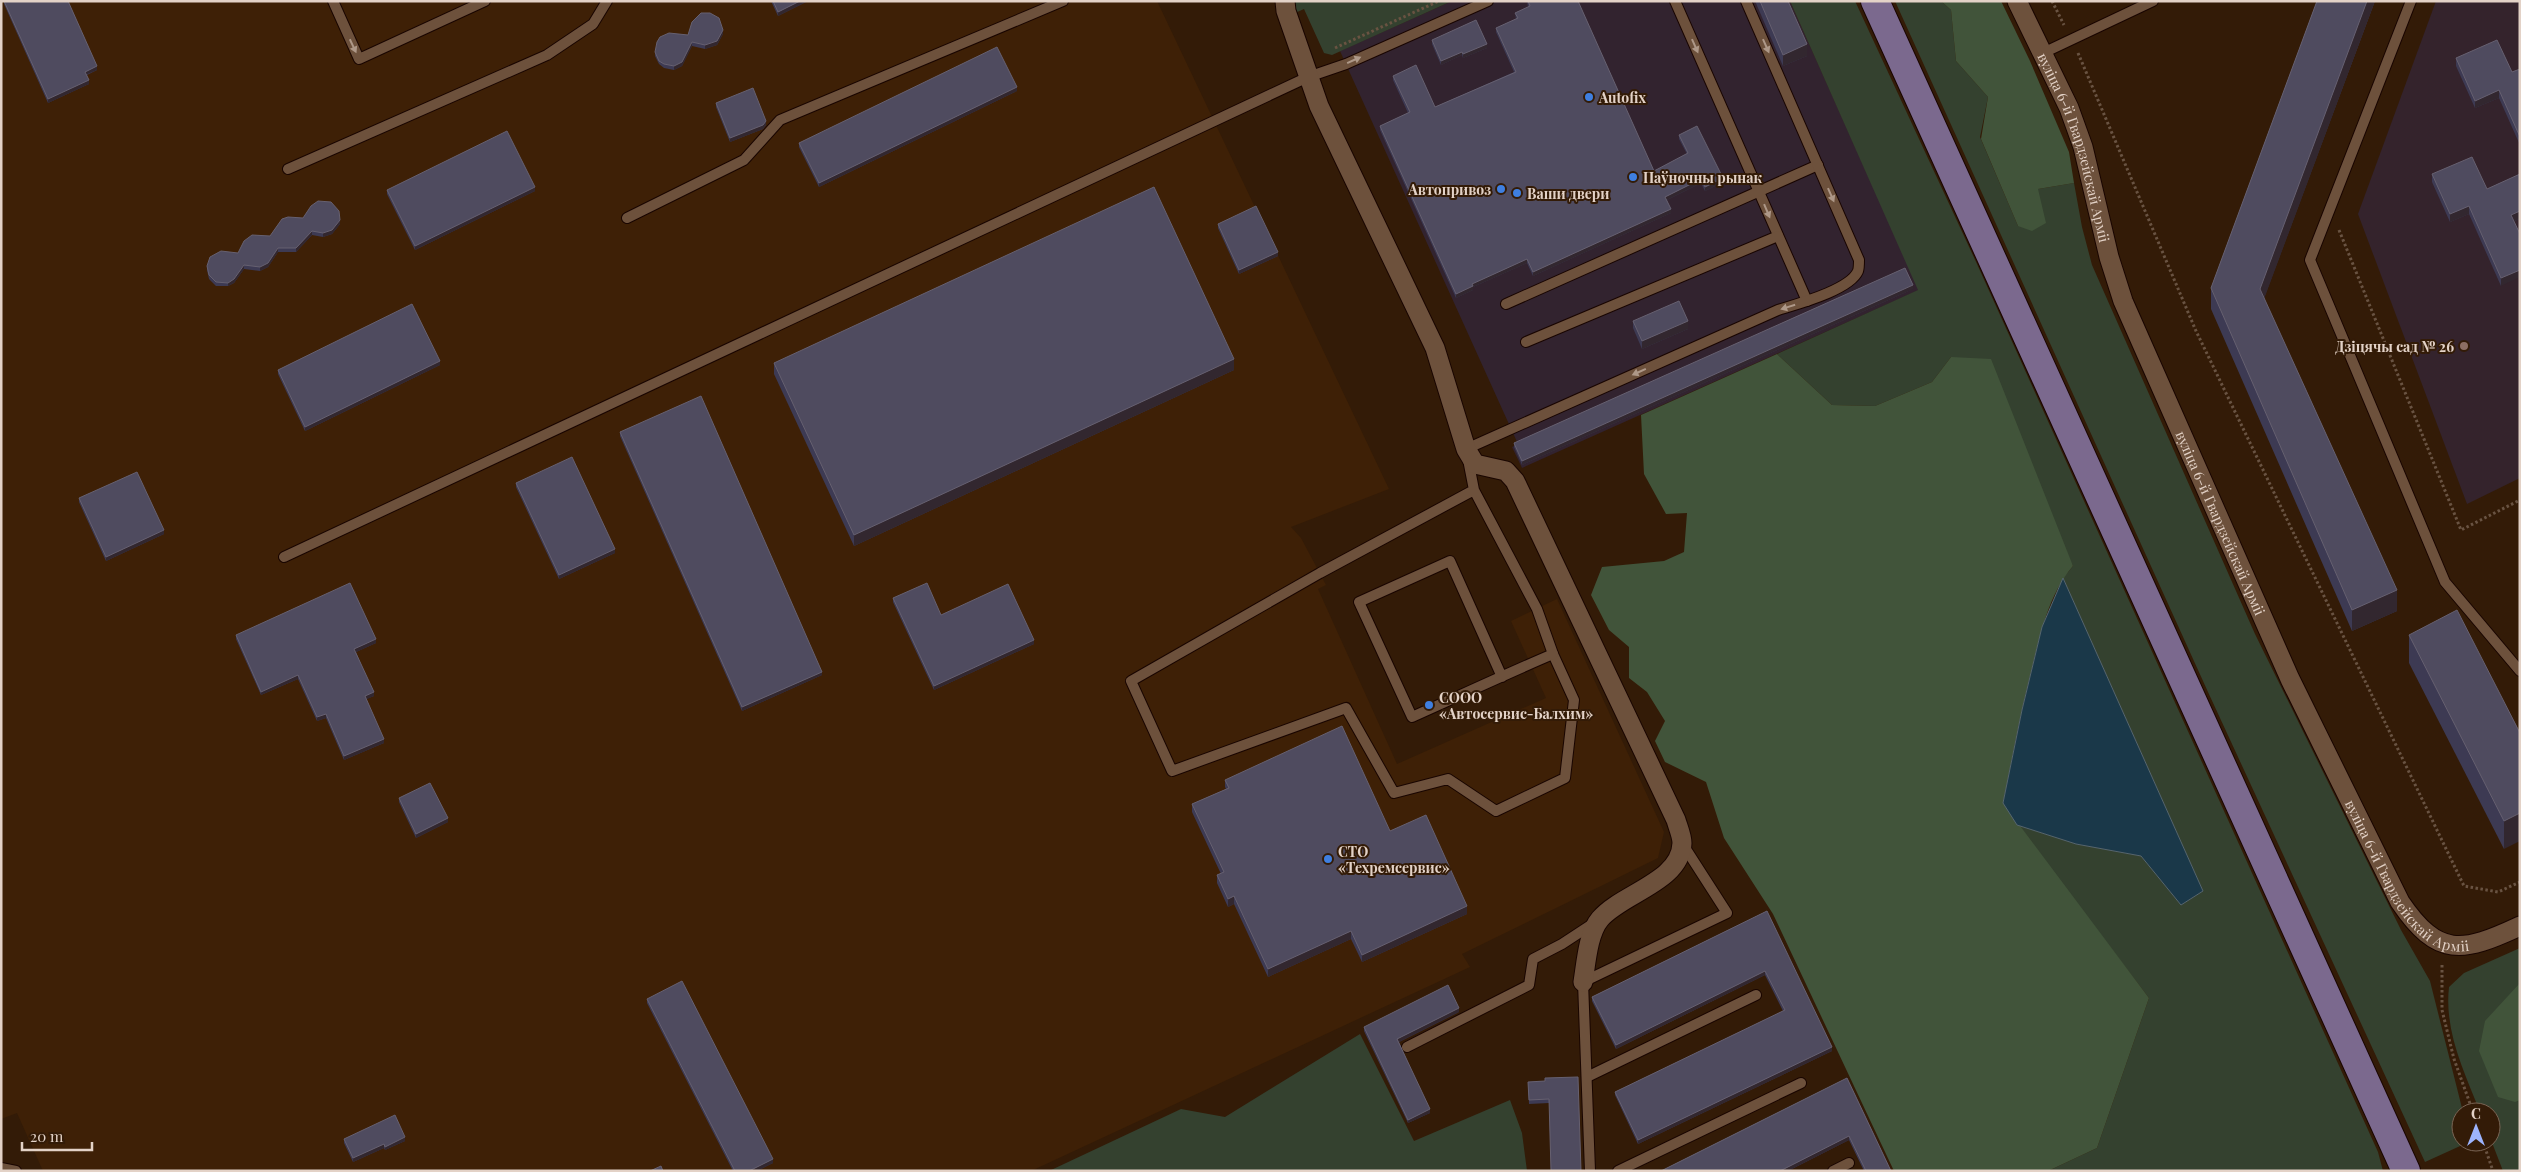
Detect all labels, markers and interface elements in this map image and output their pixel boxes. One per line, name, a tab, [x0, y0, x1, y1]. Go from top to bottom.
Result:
one-way arrow	[349, 38, 357, 53]
one-way arrow	[1691, 39, 1699, 53]
one-way arrow	[1762, 39, 1770, 53]
street label: вуліца 6-й Гвардзейскай Арміі	[2034, 49, 2115, 244]
one-way arrow	[1347, 56, 1361, 64]
place label: Autofix	[1598, 88, 1646, 107]
marker: Autofix	[1583, 91, 1595, 103]
place label: Паўночны рынак	[1643, 168, 1762, 187]
marker: Паўночны рынак	[1627, 171, 1639, 183]
place label: Автопривоз	[1407, 180, 1491, 199]
marker: Автопривоз	[1495, 183, 1507, 195]
place label: Ваши двери	[1527, 184, 1609, 203]
marker: Ваши двери	[1511, 187, 1523, 199]
one-way arrow	[1827, 188, 1835, 202]
one-way arrow	[1764, 204, 1772, 218]
one-way arrow	[1780, 303, 1795, 311]
place label: Дзіцячы сад № 26	[2335, 337, 2454, 356]
marker: Дзіцячы сад № 26	[2458, 340, 2470, 352]
one-way arrow	[1632, 369, 1646, 377]
street label: вуліца 6-й Гвардзейскай Арміі	[2172, 428, 2270, 618]
place label: СООО «Автосервис-Балхим»	[1439, 688, 1593, 723]
marker: СООО «Автосервис-Балхим»	[1423, 699, 1435, 711]
street label: вуліца 6-й Гвардзейскай Арміі	[2341, 796, 2470, 955]
place label: СТО «Техремсервис»	[1338, 842, 1450, 877]
marker: СТО «Техремсервис»	[1322, 853, 1334, 865]
north arrow	[2451, 1102, 2501, 1152]
text: С	[2471, 1104, 2481, 1123]
scale bar	[22, 1120, 92, 1152]
text: 20 m	[30, 1126, 64, 1146]

